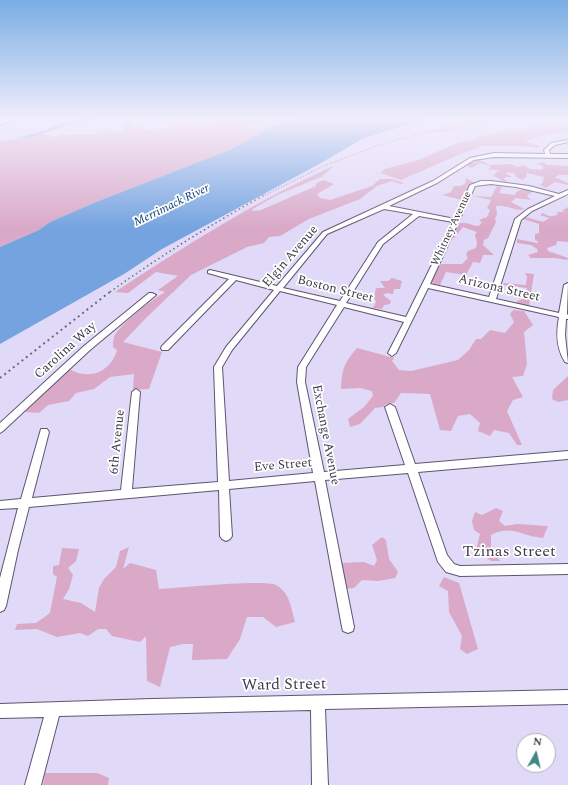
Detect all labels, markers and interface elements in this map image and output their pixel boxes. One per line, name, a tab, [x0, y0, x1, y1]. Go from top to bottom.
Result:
water label: Merrimack River	[132, 182, 212, 230]
street label: Whitney Avenue	[429, 190, 475, 268]
street label: Elgin Avenue	[260, 223, 322, 291]
street label: Arizona Street	[457, 272, 541, 306]
street label: Boston Street	[295, 273, 375, 307]
street label: Carolina Way	[32, 319, 100, 383]
street label: Exchange Avenue	[308, 384, 342, 486]
street label: 6th Avenue	[107, 409, 129, 475]
street label: Eve Street	[253, 456, 313, 476]
street label: Tzinas Street	[462, 543, 556, 563]
street label: Ward Street	[242, 676, 326, 696]
north arrow	[516, 733, 556, 773]
text: N	[532, 733, 543, 751]

